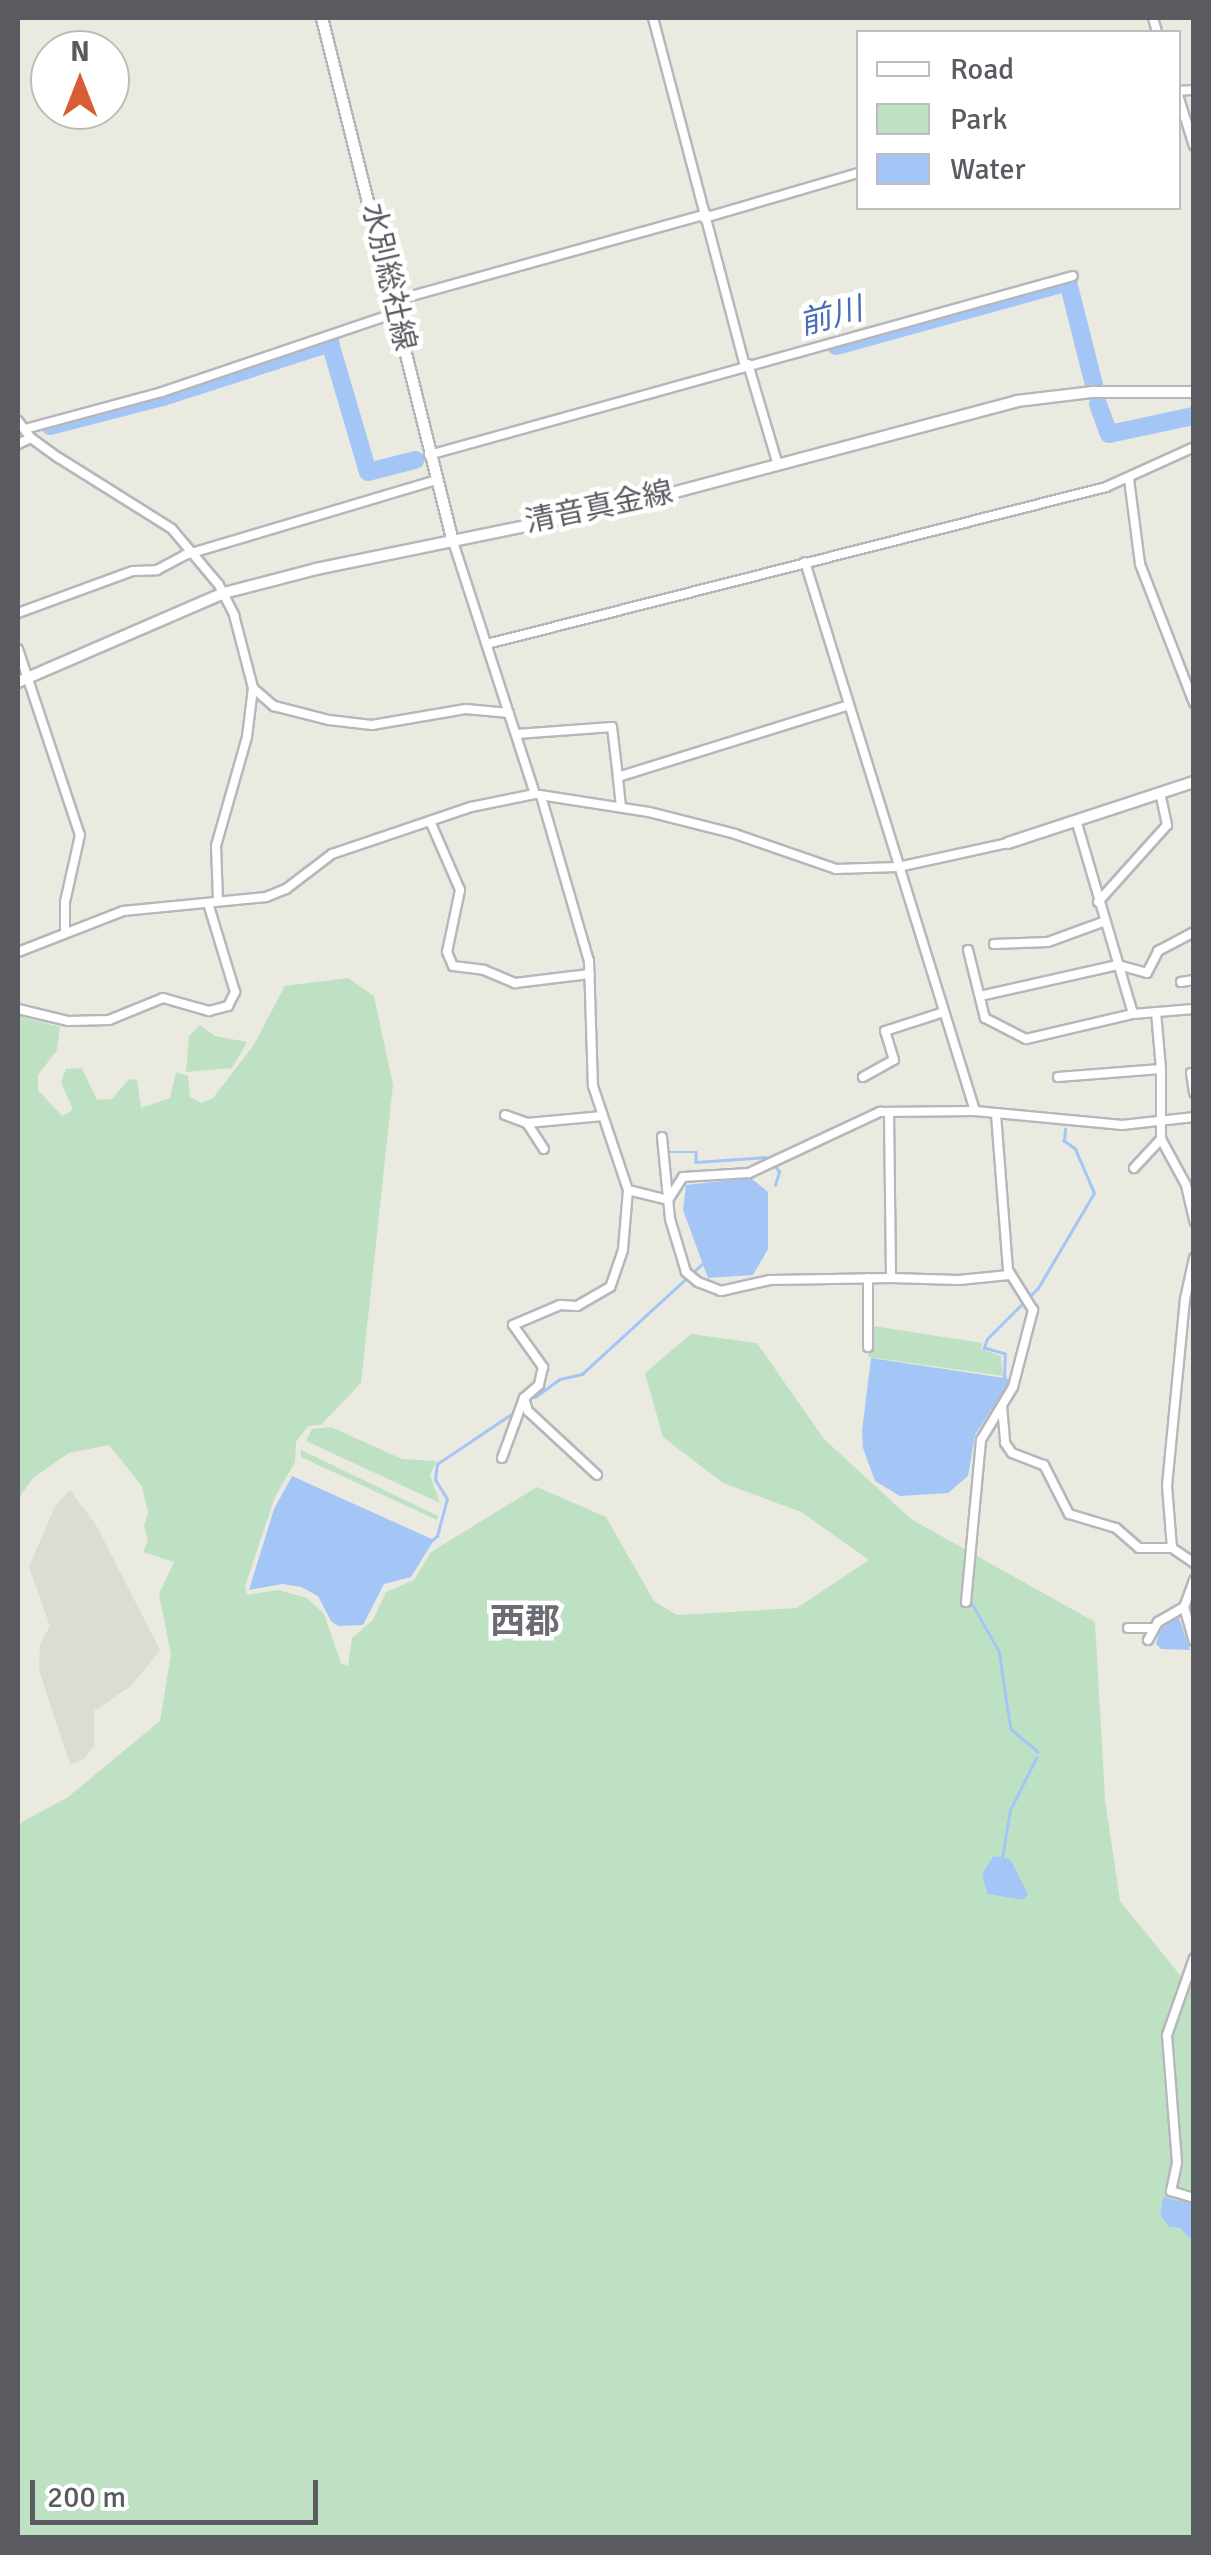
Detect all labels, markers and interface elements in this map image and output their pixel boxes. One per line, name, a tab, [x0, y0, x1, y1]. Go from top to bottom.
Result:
north arrow	[30, 30, 130, 130]
legend	[856, 30, 1181, 210]
text: N	[70, 35, 90, 69]
text: Road	[950, 51, 1014, 88]
text: Park	[950, 101, 1008, 138]
text: Water	[950, 151, 1026, 188]
street label: 水別総社線	[354, 200, 422, 354]
water label: 前川	[795, 290, 867, 344]
street label: 清音真金線	[522, 475, 676, 541]
district label: 西郡	[490, 1601, 560, 1643]
scale bar	[35, 2460, 322, 2522]
text: 200 m	[47, 2479, 126, 2516]

